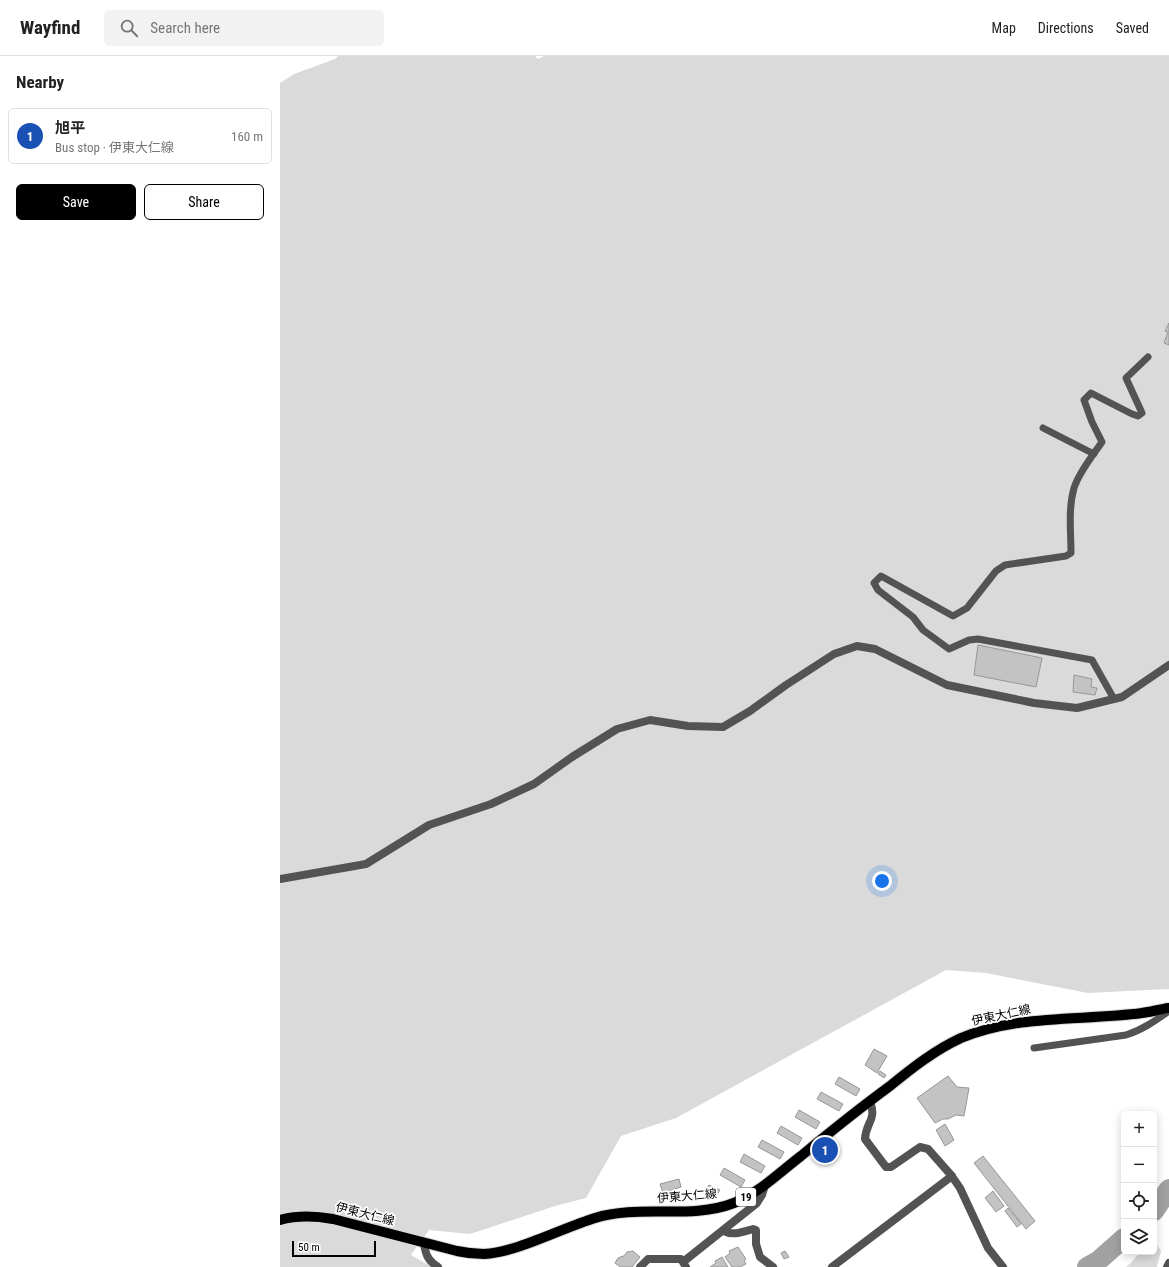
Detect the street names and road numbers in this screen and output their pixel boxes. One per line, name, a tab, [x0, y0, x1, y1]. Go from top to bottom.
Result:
street label: 伊東大仁線	[970, 1002, 1032, 1028]
street label: 伊東大仁線	[656, 1186, 718, 1206]
road number: 19	[736, 1188, 756, 1206]
street label: 伊東大仁線	[334, 1200, 396, 1228]

